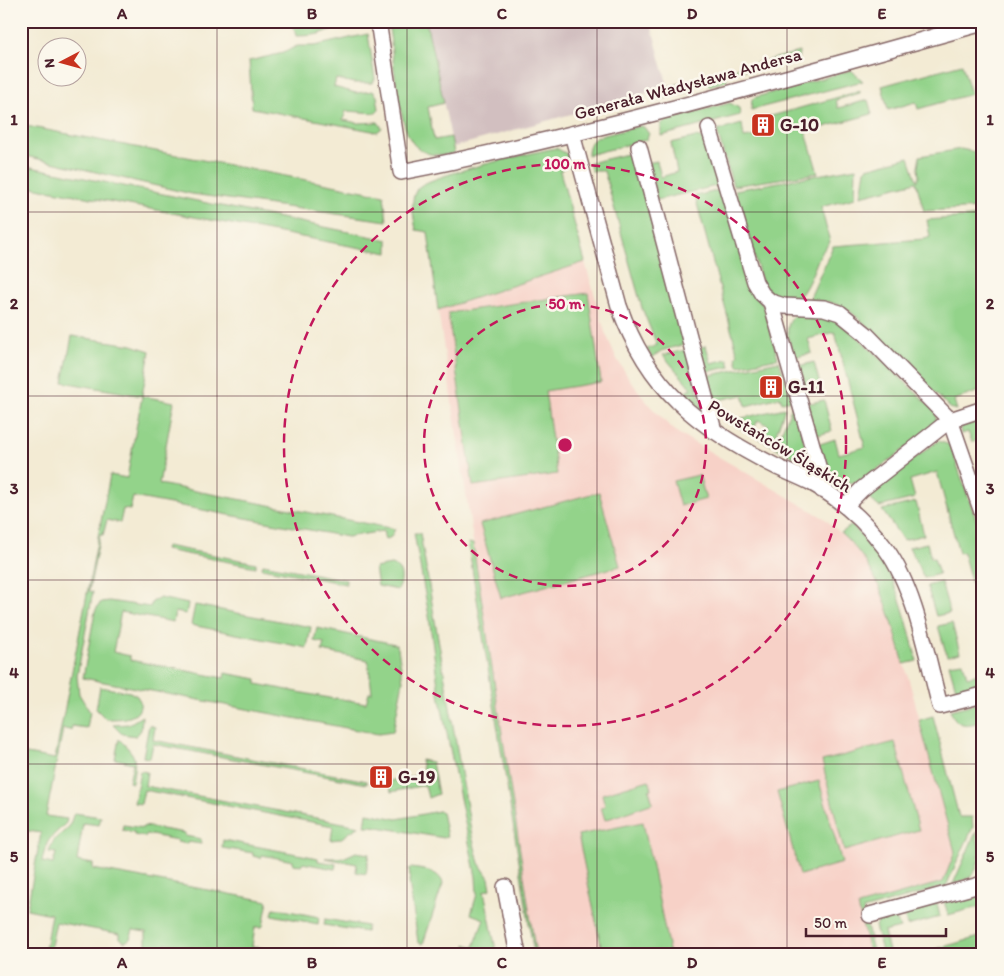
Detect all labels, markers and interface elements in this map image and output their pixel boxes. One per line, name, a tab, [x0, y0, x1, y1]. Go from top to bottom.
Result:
text: A	[116, 4, 128, 23]
text: B	[307, 4, 318, 23]
text: C	[497, 4, 508, 23]
text: D	[687, 4, 698, 23]
text: E	[878, 4, 887, 23]
north arrow	[38, 38, 88, 88]
street label: Generała Władysława Andersa	[572, 43, 805, 125]
text: N	[41, 58, 59, 69]
text: 1	[10, 110, 18, 129]
text: 1	[986, 110, 994, 129]
building icon: G-10	[750, 112, 776, 138]
place label: G-10	[780, 114, 819, 136]
text: 100 m	[544, 155, 586, 173]
text: 2	[10, 294, 19, 313]
text: 2	[986, 294, 995, 313]
text: 50 m	[548, 295, 582, 313]
building icon: G-11	[758, 374, 784, 400]
place label: G-11	[788, 376, 825, 398]
street label: Powstańców Śląskich	[704, 394, 856, 498]
centre of rings	[556, 436, 574, 454]
text: 3	[10, 479, 19, 498]
text: 3	[986, 479, 995, 498]
text: 4	[9, 663, 19, 682]
text: 4	[985, 663, 995, 682]
building icon: G-19	[368, 764, 394, 790]
place label: G-19	[398, 766, 435, 788]
text: 5	[10, 847, 19, 866]
text: 5	[986, 847, 995, 866]
scale bar	[806, 906, 946, 938]
text: 50 m	[814, 914, 847, 932]
text: A	[116, 953, 128, 972]
text: B	[307, 953, 318, 972]
text: C	[497, 953, 508, 972]
text: D	[687, 953, 698, 972]
text: E	[878, 953, 887, 972]

